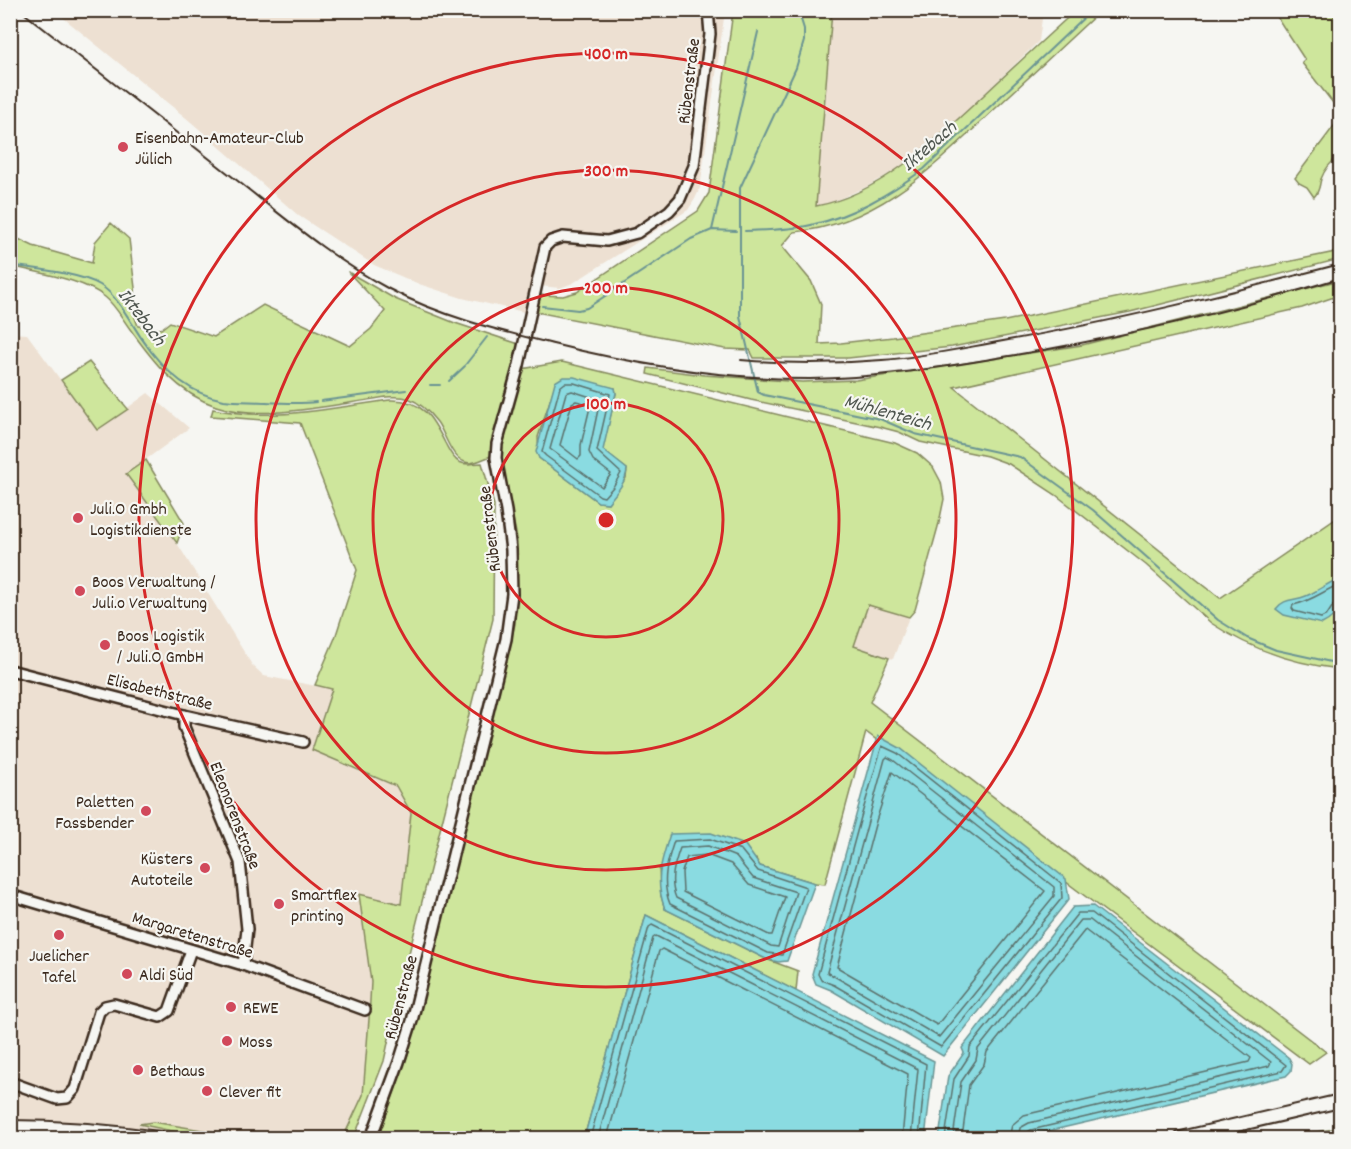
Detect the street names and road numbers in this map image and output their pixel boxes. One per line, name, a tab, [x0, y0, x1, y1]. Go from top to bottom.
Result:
street label: Rübenstraße	[673, 37, 708, 126]
street label: Rübenstraße	[474, 484, 509, 573]
street label: Elisabethstraße	[104, 668, 215, 719]
street label: Eleonorenstraße	[202, 758, 266, 873]
street label: Margaretenstraße	[129, 906, 256, 967]
street label: Rübenstraße	[379, 953, 426, 1043]

